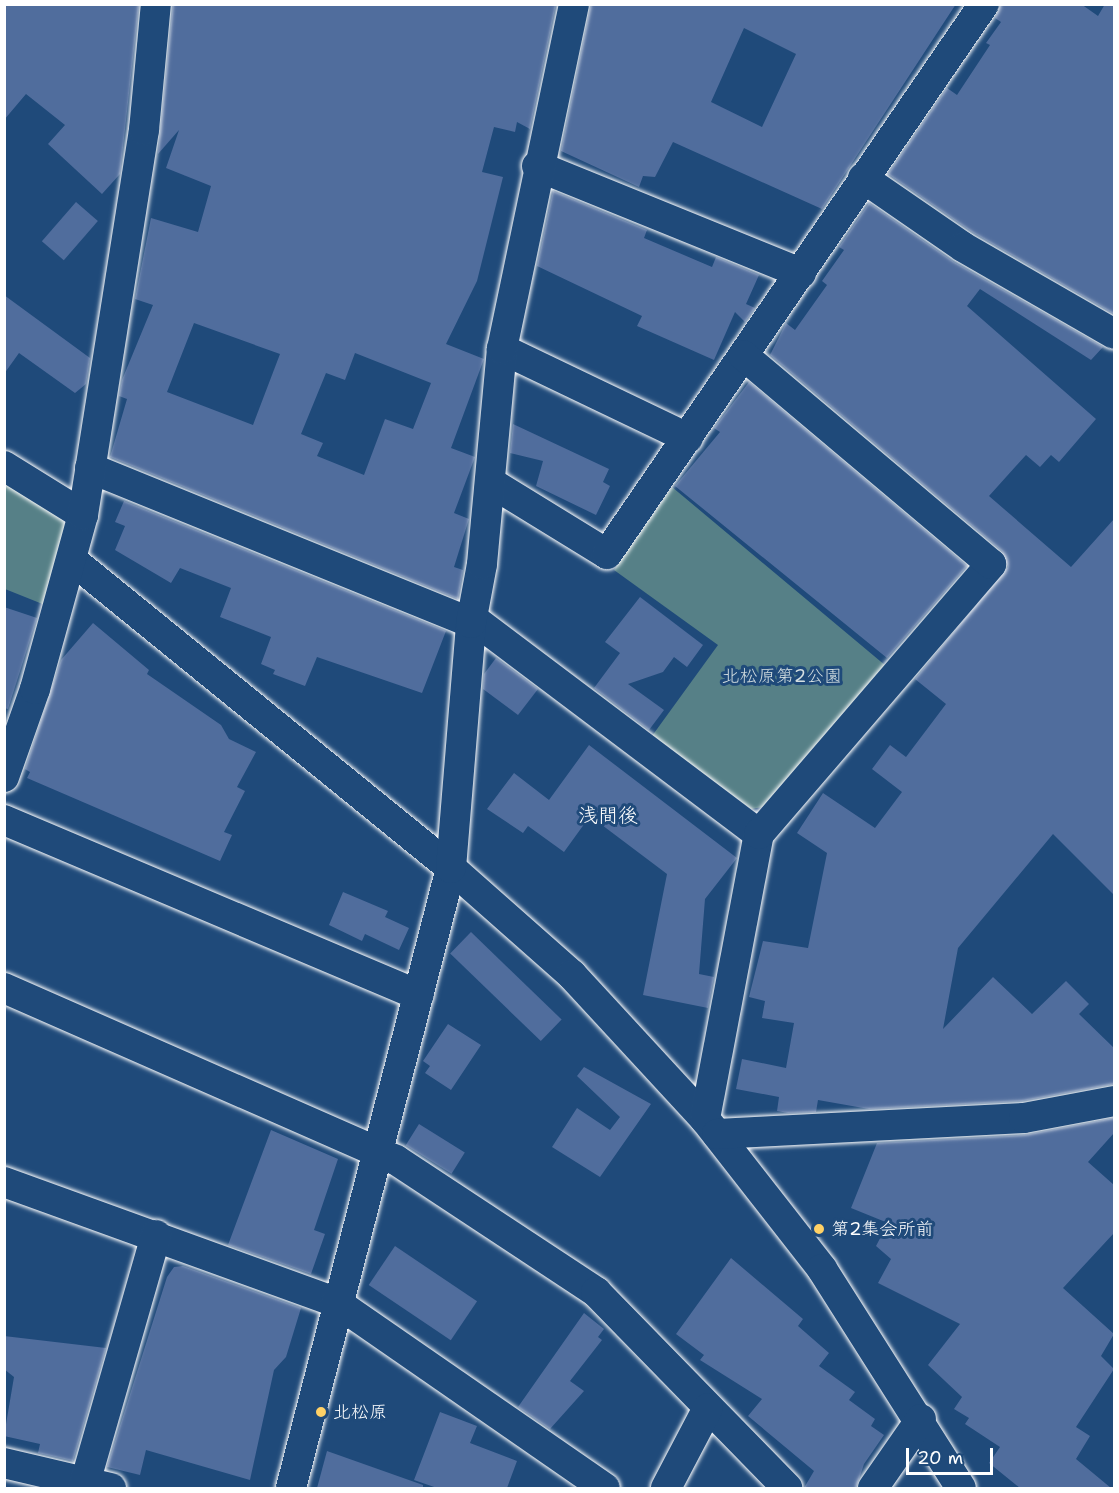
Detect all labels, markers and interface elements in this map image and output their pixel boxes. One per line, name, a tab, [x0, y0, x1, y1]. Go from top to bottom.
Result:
park label: 北松原第2公園	[722, 665, 842, 687]
district label: 浅間後	[578, 803, 638, 827]
place label: 第2集会所前	[831, 1218, 934, 1240]
marker: 第2集会所前	[812, 1222, 826, 1236]
place label: 北松原	[333, 1401, 387, 1423]
marker: 北松原	[314, 1405, 328, 1419]
scale bar	[909, 1436, 996, 1474]
text: 20 m	[917, 1446, 963, 1470]

